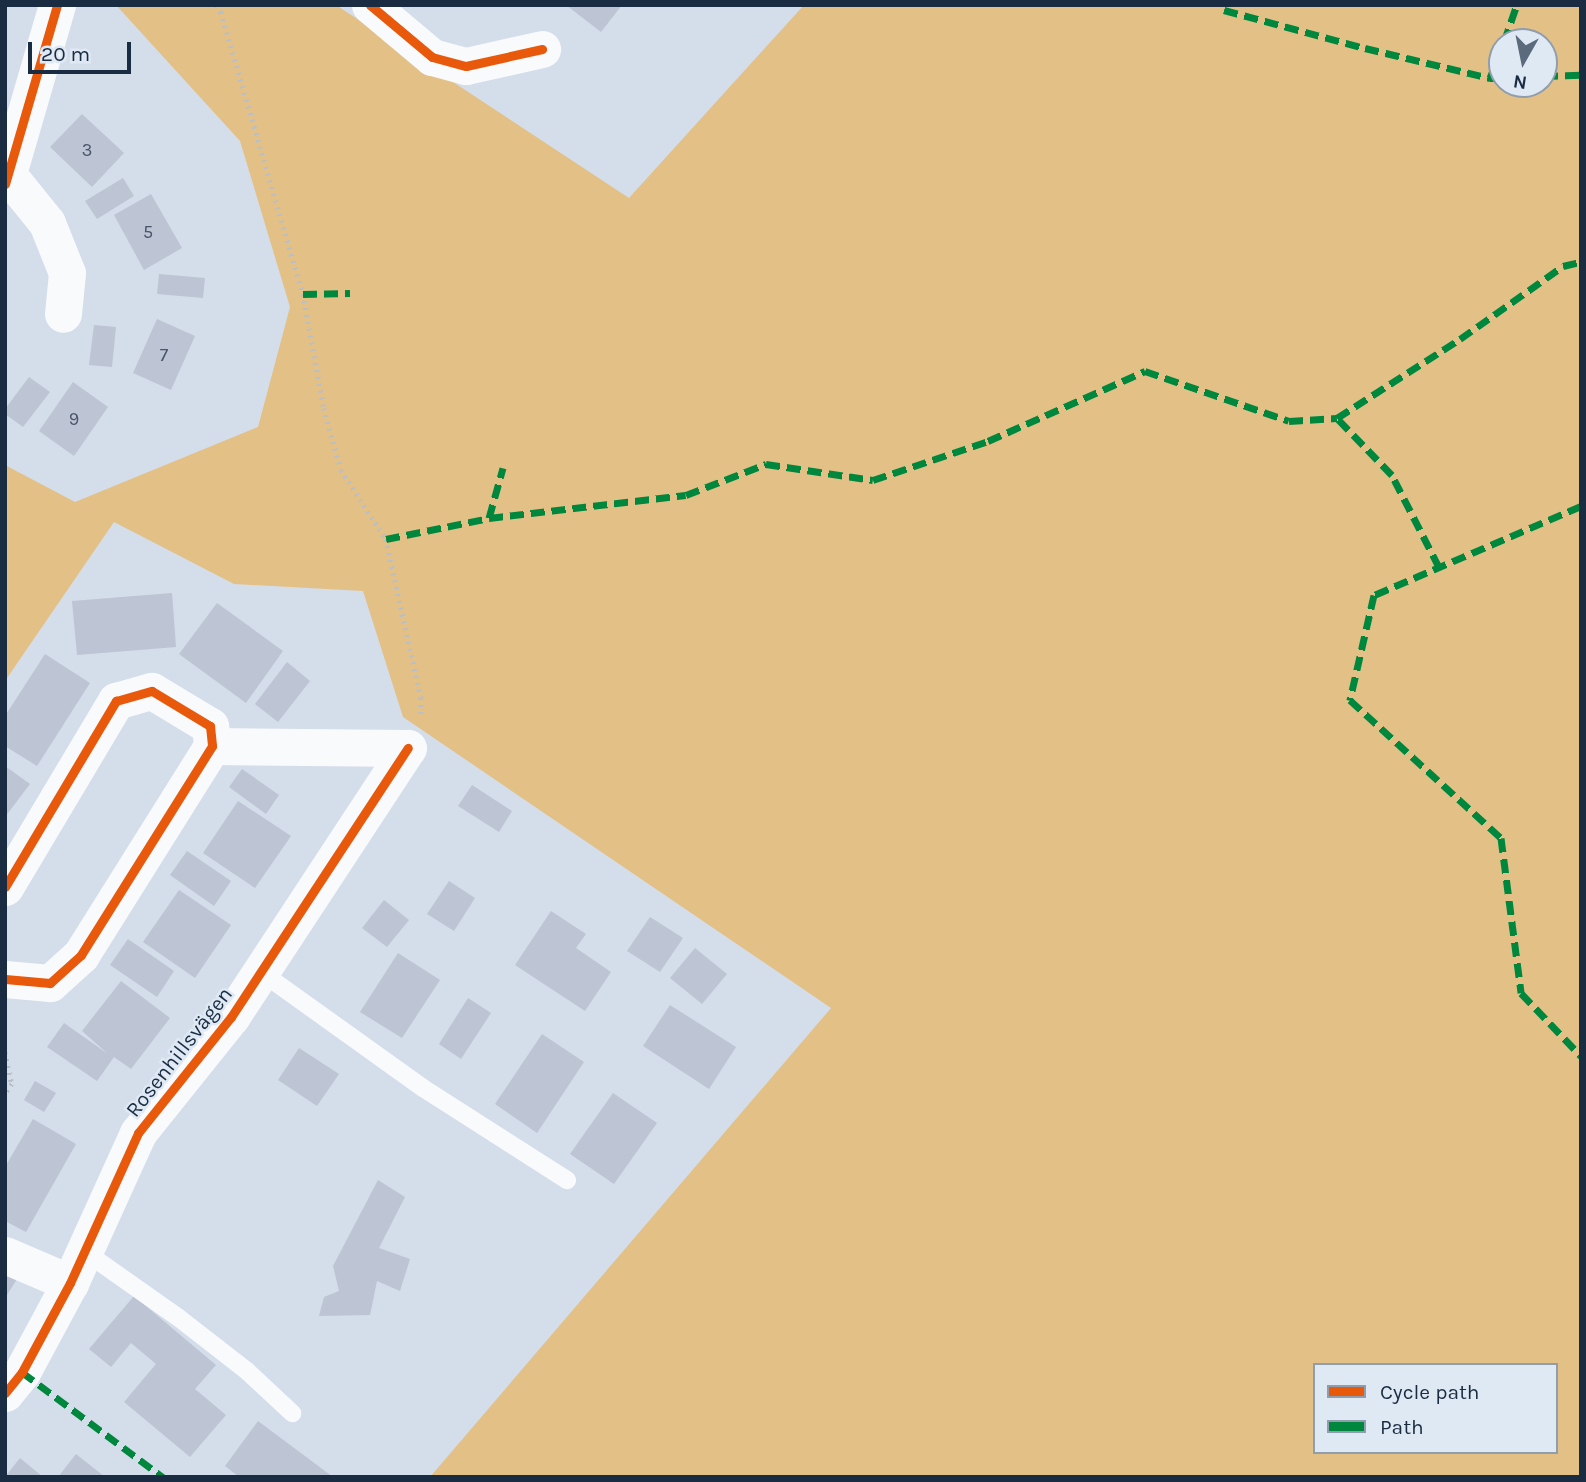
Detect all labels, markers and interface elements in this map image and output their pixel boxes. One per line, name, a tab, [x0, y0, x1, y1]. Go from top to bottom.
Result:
scale bar	[32, 28, 135, 72]
north arrow	[1488, 28, 1558, 98]
text: 20 m	[41, 42, 90, 66]
text: N	[1512, 70, 1528, 94]
house number: 3	[82, 139, 92, 161]
house number: 5	[143, 221, 153, 243]
house number: 7	[160, 344, 168, 366]
house number: 9	[69, 408, 79, 430]
street label: Rosenhillsvägen	[120, 982, 238, 1122]
legend	[1313, 1363, 1558, 1454]
text: Cycle path	[1380, 1380, 1480, 1404]
text: Path	[1380, 1415, 1424, 1439]

